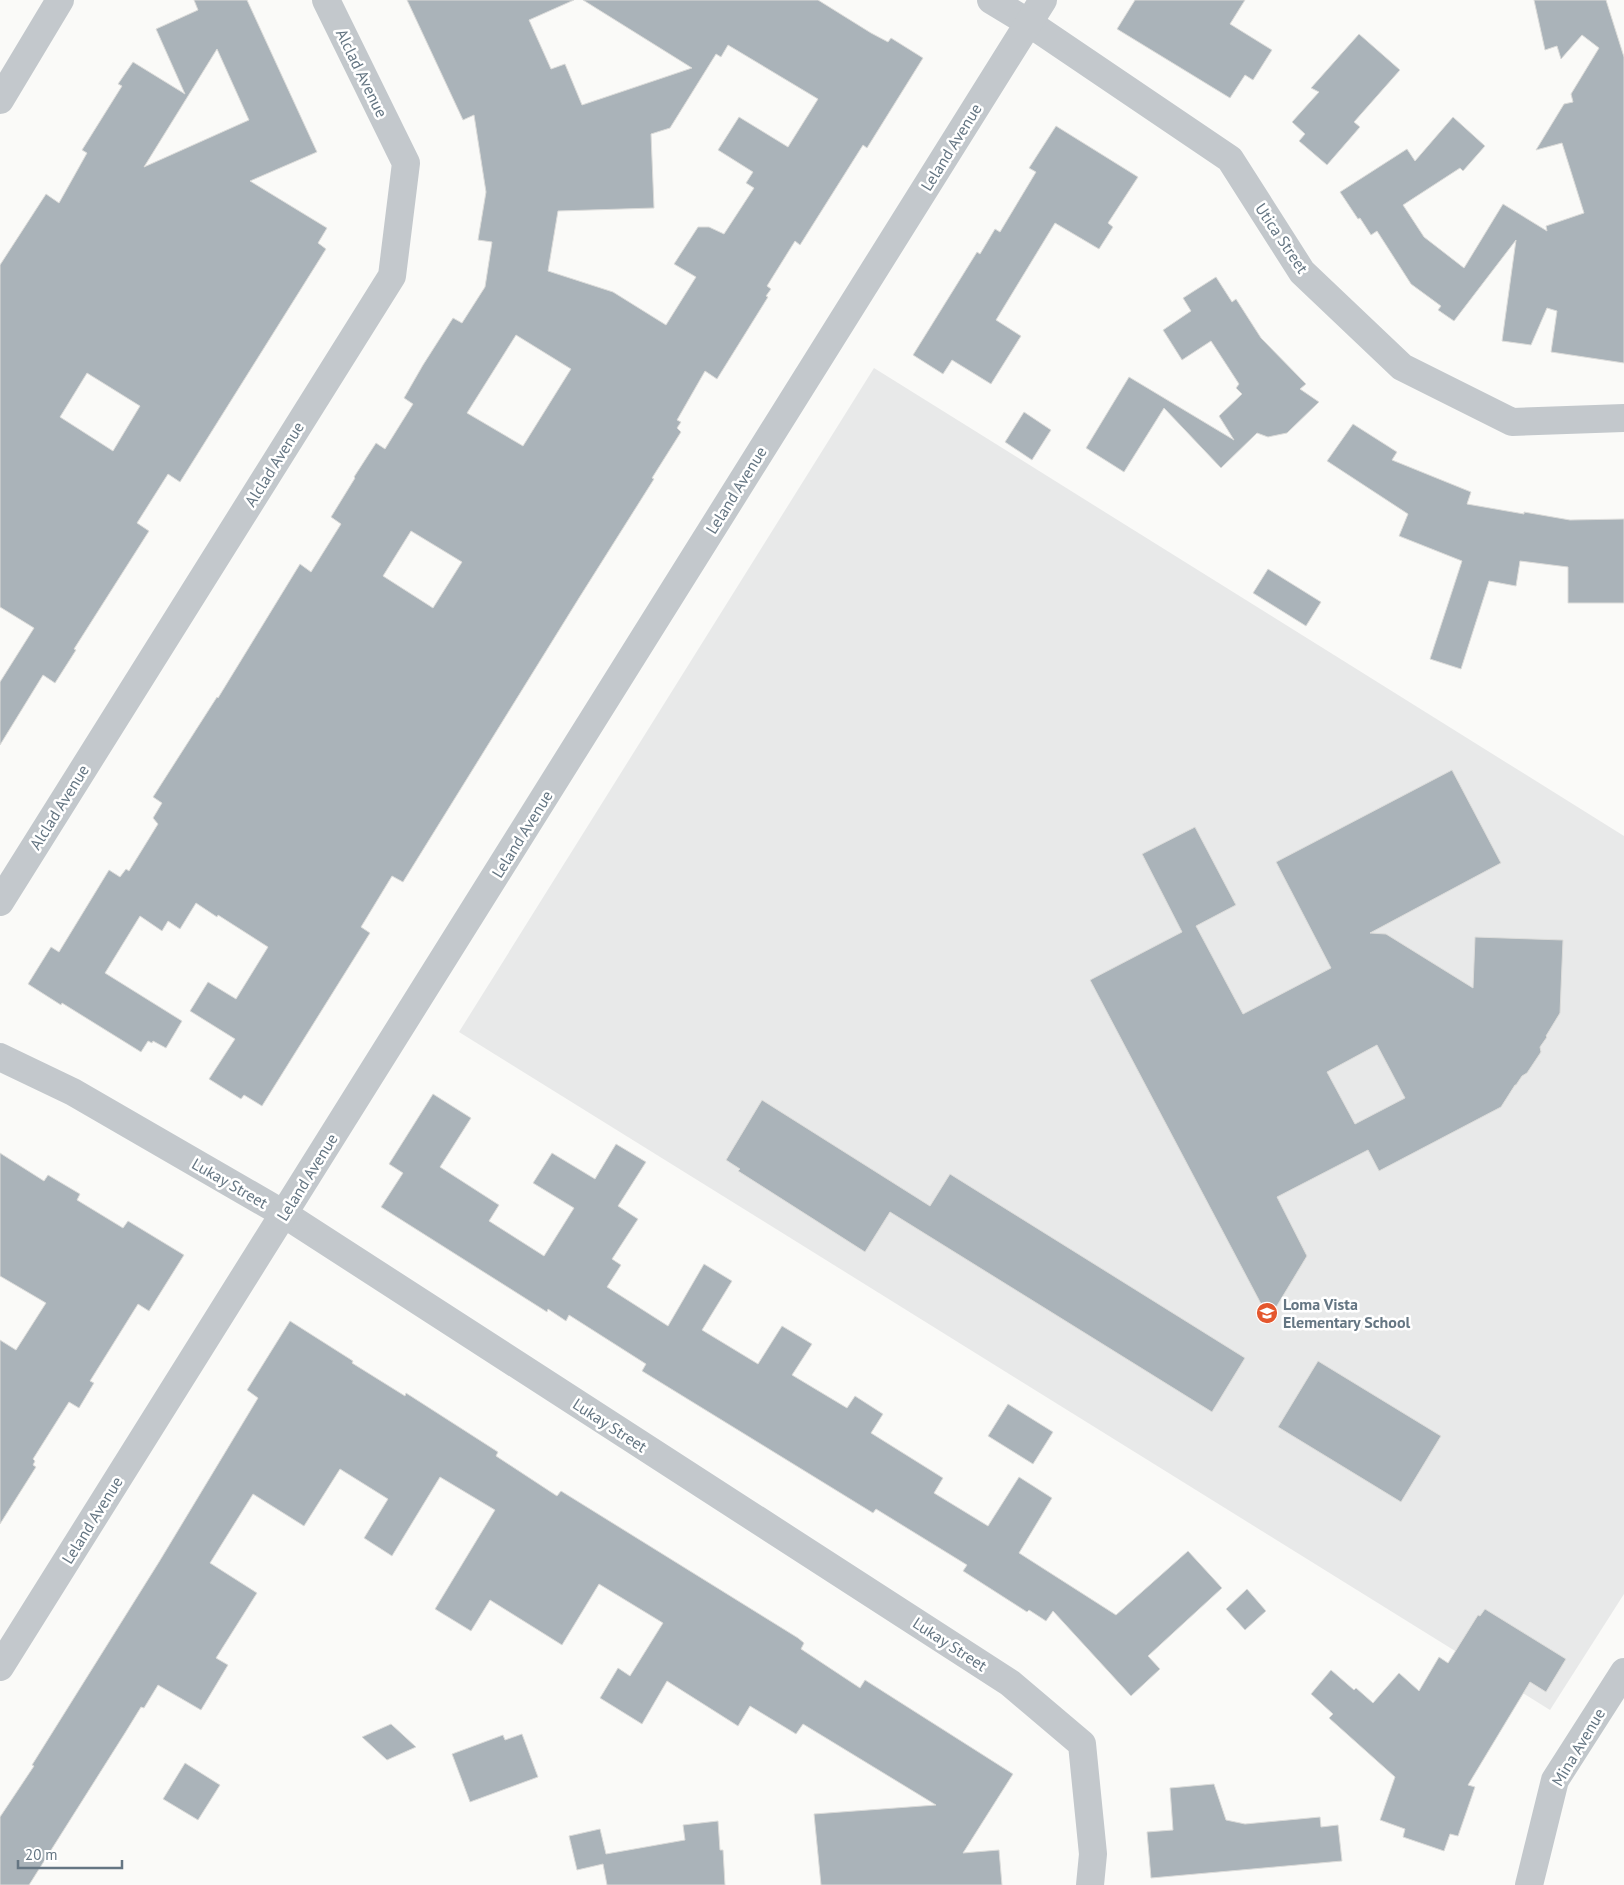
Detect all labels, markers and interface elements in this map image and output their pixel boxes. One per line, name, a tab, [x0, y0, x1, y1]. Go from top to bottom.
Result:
street label: Alclad Avenue	[332, 25, 392, 121]
street label: Leland Avenue	[916, 100, 986, 194]
street label: Utica Street	[1251, 199, 1313, 277]
street label: Alclad Avenue	[240, 418, 308, 510]
street label: Leland Avenue	[701, 443, 771, 537]
street label: Alclad Avenue	[25, 761, 93, 853]
street label: Leland Avenue	[487, 787, 557, 881]
street label: Leland Avenue	[272, 1130, 342, 1224]
street label: Lukay Street	[189, 1153, 272, 1213]
place label: Loma Vista Elementary School	[1283, 1294, 1410, 1332]
school or university icon: Loma Vista Elementary School	[1255, 1301, 1279, 1325]
street label: Lukay Street	[569, 1394, 651, 1457]
street label: Leland Avenue	[57, 1473, 127, 1567]
street label: Lukay Street	[909, 1613, 991, 1676]
street label: Mina Avenue	[1547, 1704, 1609, 1790]
scale bar	[18, 1838, 121, 1870]
text: 20 m	[25, 1845, 58, 1864]

